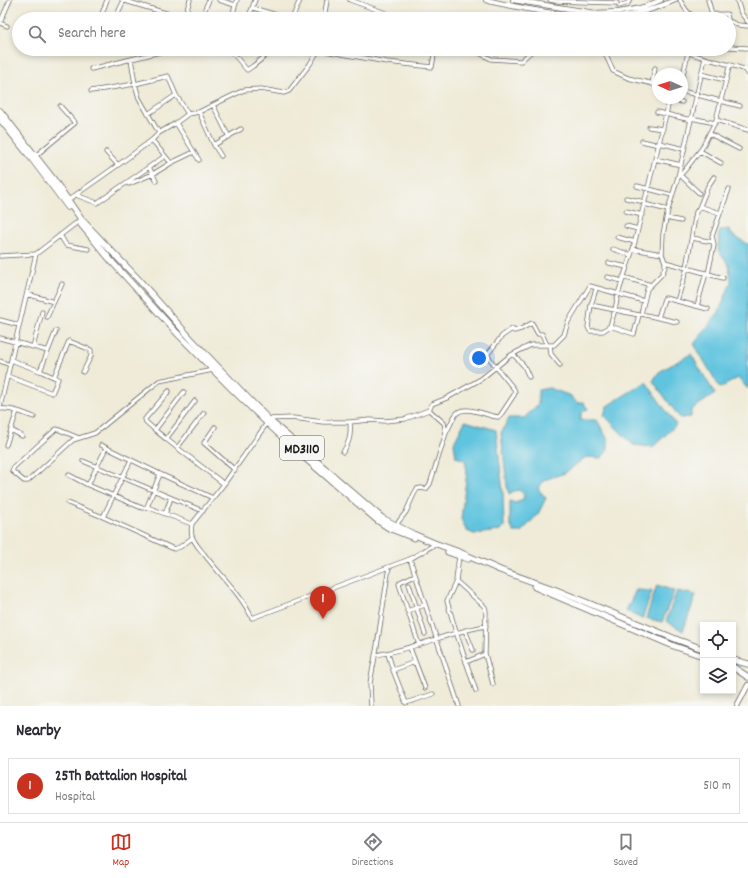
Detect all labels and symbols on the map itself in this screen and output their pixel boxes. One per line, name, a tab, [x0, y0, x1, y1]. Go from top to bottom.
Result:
north arrow	[652, 68, 688, 104]
your location	[469, 348, 489, 368]
road number: MD3110	[280, 436, 324, 460]
pin: 1	[310, 586, 336, 619]

